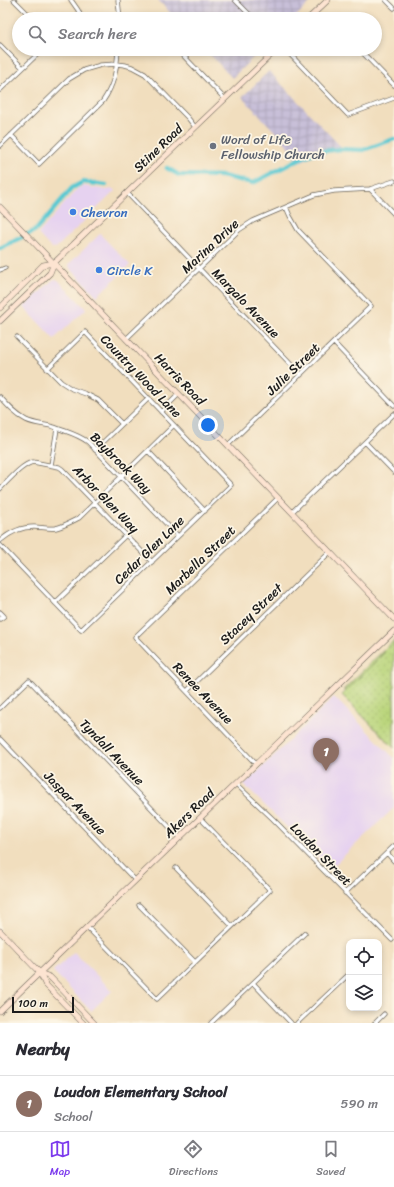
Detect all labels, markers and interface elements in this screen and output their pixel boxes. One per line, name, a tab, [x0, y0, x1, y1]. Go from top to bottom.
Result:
search box	[12, 12, 382, 56]
text: Search here	[58, 21, 137, 47]
icon: search	[26, 23, 48, 45]
street label: Stine Road	[128, 117, 189, 178]
place label: Word of Life Fellowship Church	[221, 128, 325, 166]
marker: Word of Life Fellowship Church	[208, 141, 218, 151]
place label: Chevron	[81, 201, 128, 224]
marker: Chevron	[68, 207, 78, 217]
street label: Marina Drive	[176, 213, 245, 279]
place label: Circle K	[107, 259, 153, 282]
street label: Margalo Avenue	[206, 262, 286, 344]
marker: Circle K	[94, 265, 104, 275]
street label: Country Wood Lane	[95, 329, 188, 424]
street label: Julie Street	[260, 337, 326, 402]
street label: Harris Road	[149, 347, 212, 412]
your location	[198, 415, 218, 435]
street label: Baybrook Way	[84, 426, 158, 500]
street label: Arbor Glen Way	[66, 459, 145, 539]
street label: Cedar Glen Lane	[108, 510, 190, 590]
street label: Marbella Street	[159, 520, 241, 600]
street label: Stacey Street	[214, 577, 289, 650]
street label: Renee Avenue	[167, 656, 239, 730]
street label: Tyndall Avenue	[74, 713, 150, 791]
pin: 1	[313, 738, 339, 771]
street label: Jaspar Avenue	[37, 765, 112, 841]
street label: Akers Road	[157, 782, 221, 844]
street label: Loudon Street	[285, 817, 358, 891]
map controls	[346, 939, 382, 1011]
button: locate	[346, 939, 382, 975]
button: layers	[346, 975, 382, 1011]
text: 100 m	[18, 994, 48, 1013]
scale bar	[12, 995, 74, 1014]
text: Nearby	[16, 1034, 70, 1064]
text: Loudon Elementary School	[54, 1079, 227, 1105]
text: 1	[26, 1092, 32, 1115]
text: 590 m	[340, 1092, 378, 1115]
text: School	[54, 1105, 92, 1128]
tab: Map	[49, 1138, 71, 1181]
tab: Directions	[169, 1138, 218, 1181]
tab: Saved	[316, 1138, 345, 1181]

